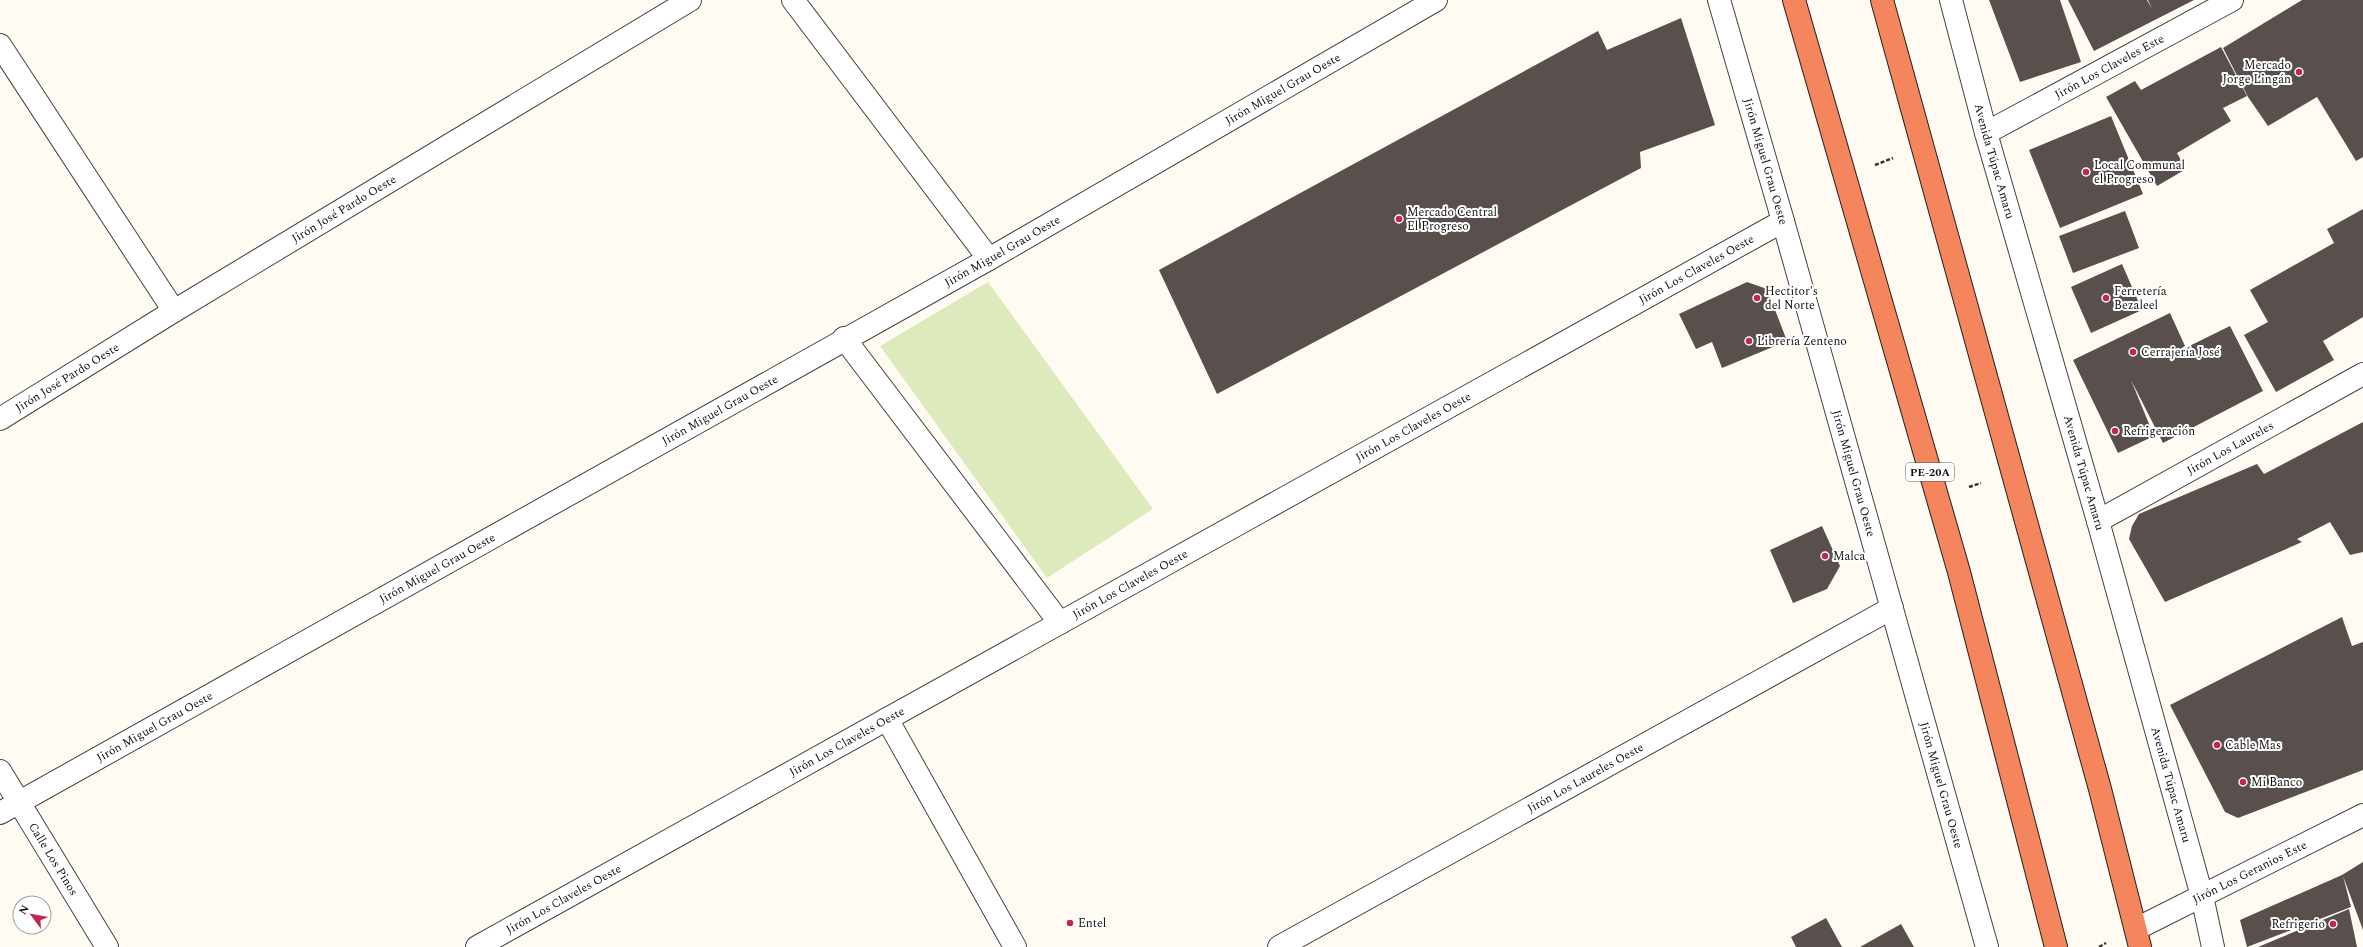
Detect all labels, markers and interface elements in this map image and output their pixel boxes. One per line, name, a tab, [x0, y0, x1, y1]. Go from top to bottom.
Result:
street label: Jirón Los Claveles Este	[2051, 29, 2168, 104]
street label: Jirón Miguel Grau Oeste	[1222, 48, 1344, 130]
place label: Mercado Jorge Lingán	[2223, 56, 2291, 89]
marker: Mercado Jorge Lingán	[2294, 67, 2304, 77]
street label: Jirón Miguel Grau Oeste	[1738, 96, 1793, 227]
street label: Avenida Túpac Amaru	[1969, 102, 2019, 222]
place label: Local Communal el Progreso	[2094, 156, 2185, 189]
marker: Local Communal el Progreso	[2081, 167, 2091, 177]
street label: Jirón José Pardo Oeste	[288, 170, 400, 248]
place label: Mercado Central El Progreso	[1407, 203, 1497, 236]
street label: Jirón Miguel Grau Oeste	[941, 211, 1064, 292]
marker: Mercado Central El Progreso	[1394, 214, 1404, 224]
street label: Jirón Los Claveles Oeste	[1635, 230, 1758, 309]
place label: Hectitor's del Norte	[1765, 282, 1818, 315]
place label: Ferretería Bezaleel	[2114, 282, 2167, 315]
marker: Hectitor's del Norte	[1752, 293, 1762, 303]
marker: Ferretería Bezaleel	[2101, 293, 2111, 303]
place label: Librería Zenteno	[1757, 332, 1847, 351]
marker: Librería Zenteno	[1744, 336, 1754, 346]
street label: Jirón José Pardo Oeste	[12, 338, 123, 417]
place label: Cerrajería José	[2141, 343, 2220, 362]
marker: Cerrajería José	[2128, 347, 2138, 357]
street label: Jirón Miguel Grau Oeste	[658, 370, 782, 451]
street label: Jirón Los Claveles Oeste	[1352, 387, 1475, 467]
street label: Jirón Miguel Grau Oeste	[1827, 408, 1880, 539]
street label: Avenida Túpac Amaru	[2058, 413, 2109, 533]
street label: Jirón Los Laureles	[2183, 416, 2277, 480]
place label: Refrigeración	[2123, 422, 2195, 441]
marker: Refrigeración	[2110, 426, 2120, 436]
road number: PE-20A	[1906, 463, 1954, 481]
street label: Jirón Miguel Grau Oeste	[376, 528, 499, 609]
street label: Jirón Los Claveles Oeste	[1069, 545, 1192, 624]
place label: Malca	[1833, 547, 1866, 566]
marker: Malca	[1820, 551, 1830, 561]
street label: Jirón Miguel Grau Oeste	[93, 687, 217, 767]
street label: Jirón Los Claveles Oeste	[786, 702, 908, 782]
street label: Jirón Miguel Grau Oeste	[1914, 720, 1968, 851]
street label: Avenida Túpac Amaru	[2146, 725, 2196, 845]
place label: Cable Mas	[2225, 736, 2281, 755]
street label: Jirón Los Laureles Oeste	[1524, 738, 1648, 818]
marker: Cable Mas	[2212, 740, 2222, 750]
place label: Mi Banco	[2251, 773, 2302, 792]
marker: Mi Banco	[2238, 777, 2248, 787]
street label: Calle Los Pinos	[23, 819, 83, 900]
street label: Jirón Los Geranios Este	[2189, 836, 2310, 909]
street label: Jirón Los Claveles Oeste	[502, 859, 625, 939]
north arrow	[12, 895, 52, 935]
text: N	[14, 902, 34, 918]
place label: Entel	[1078, 914, 1106, 933]
place label: Refrigerio	[2271, 915, 2325, 934]
marker: Entel	[1065, 918, 1075, 928]
marker: Refrigerio	[2328, 919, 2338, 929]

